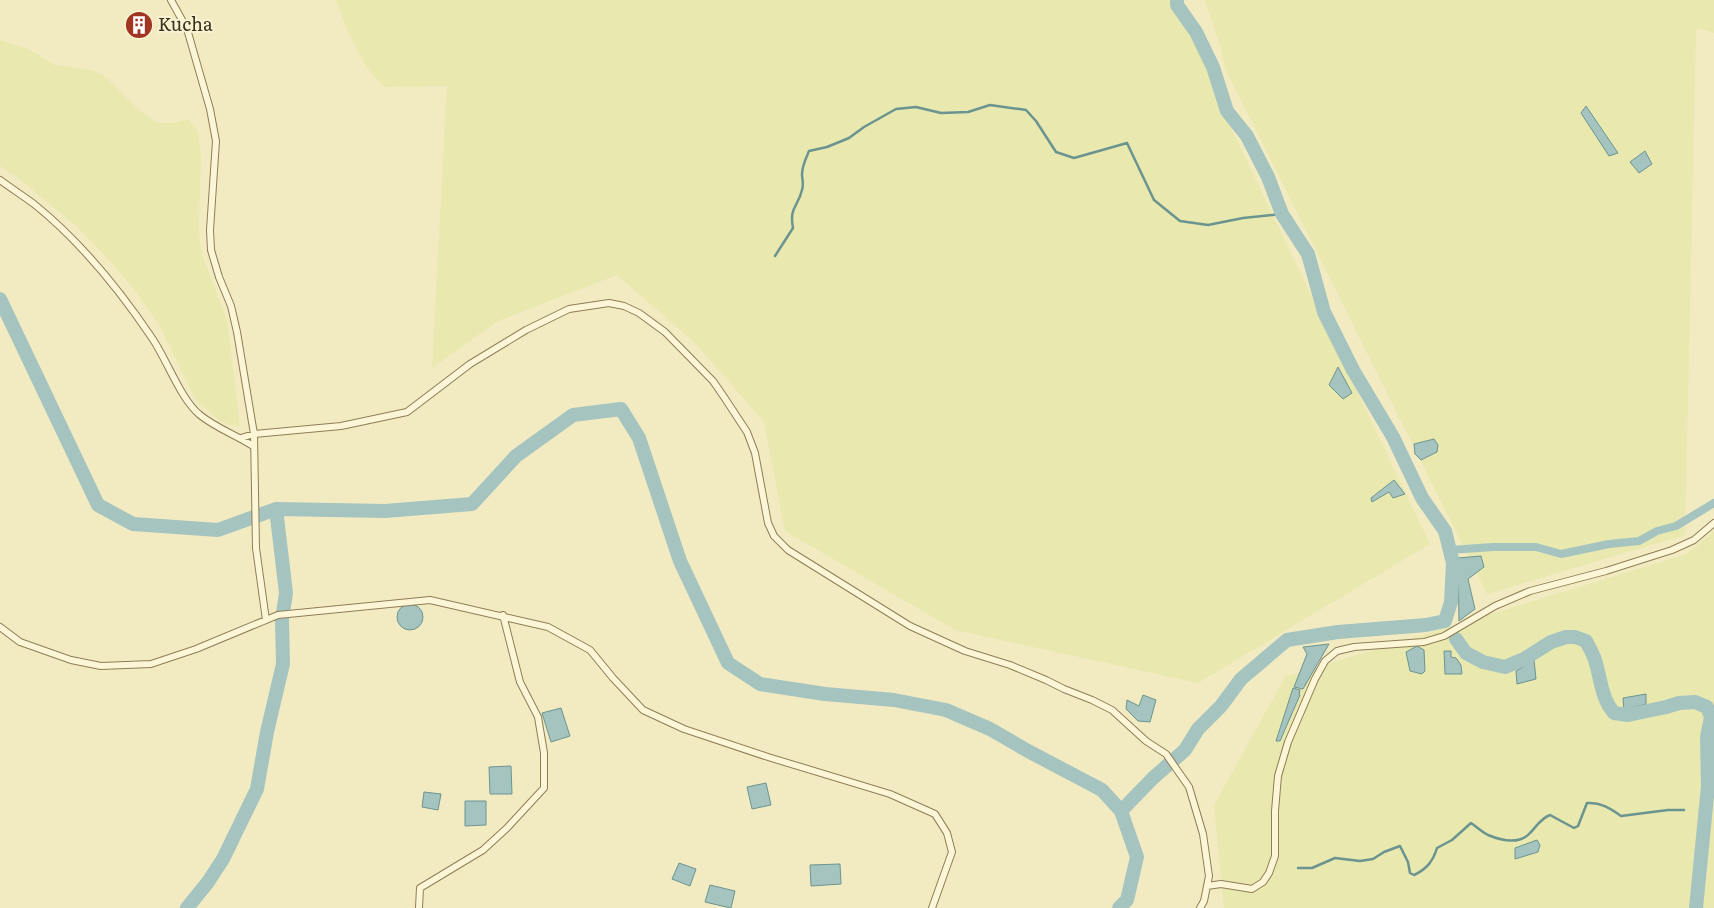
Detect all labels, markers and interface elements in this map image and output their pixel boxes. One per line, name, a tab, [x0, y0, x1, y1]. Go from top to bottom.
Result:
building icon: Kucha	[124, 10, 154, 40]
place label: Kucha	[158, 10, 213, 37]

